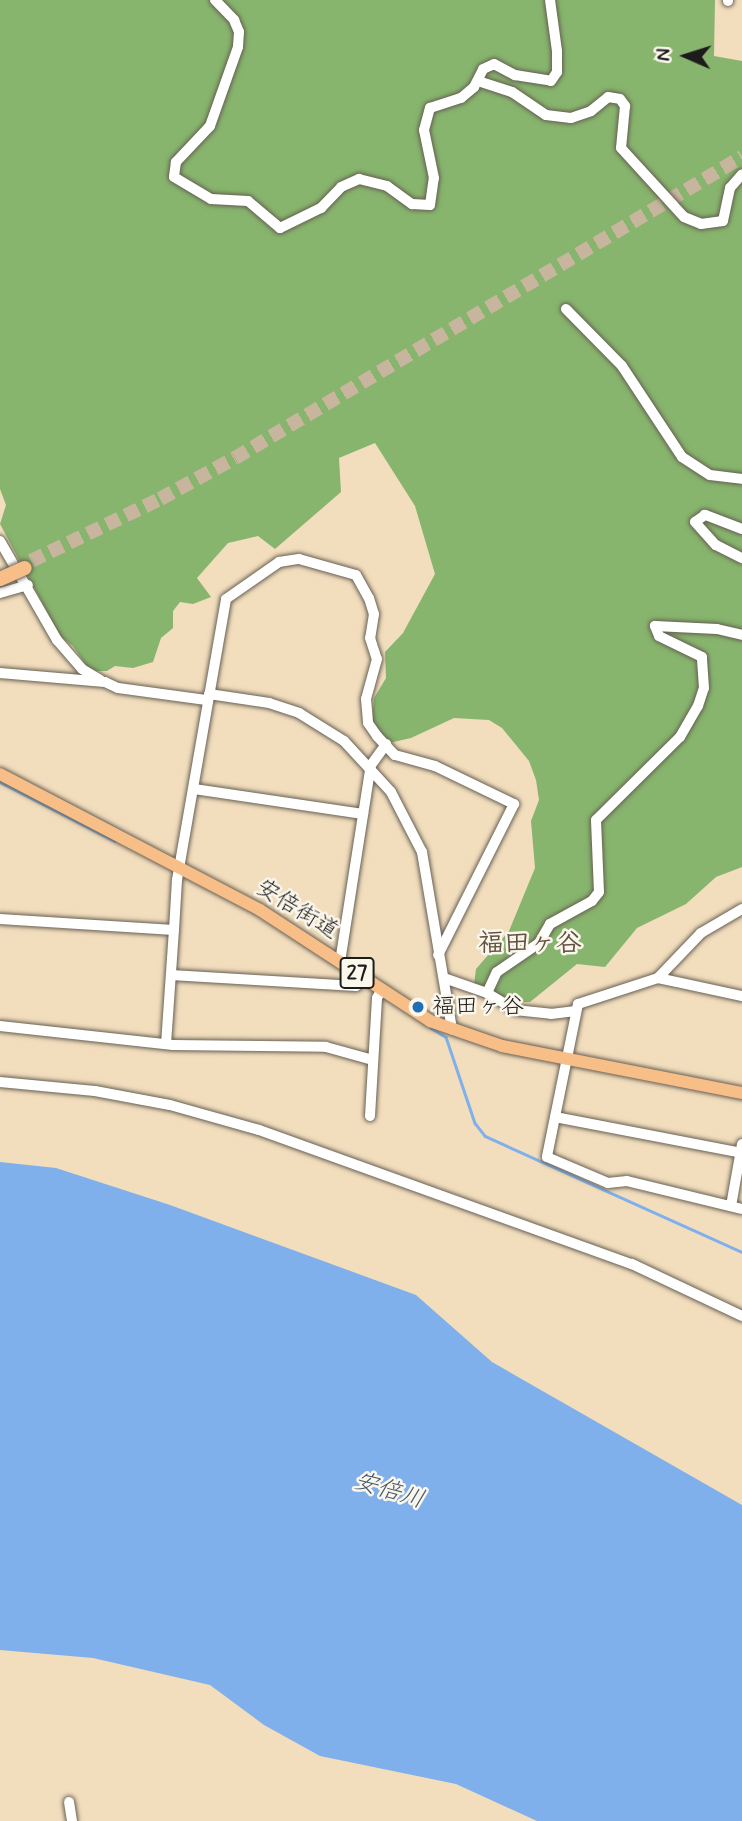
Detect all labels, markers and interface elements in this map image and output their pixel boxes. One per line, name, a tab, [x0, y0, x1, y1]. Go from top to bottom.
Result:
north arrow	[651, 21, 721, 91]
text: N	[652, 48, 677, 62]
street label: 安倍街道	[251, 874, 343, 946]
district label: 福田ヶ谷	[478, 929, 582, 961]
road number: 27	[340, 956, 374, 990]
place label: 福田ヶ谷	[432, 993, 524, 1021]
marker: 福田ヶ谷	[410, 999, 426, 1015]
water label: 安倍川	[350, 1467, 428, 1515]

